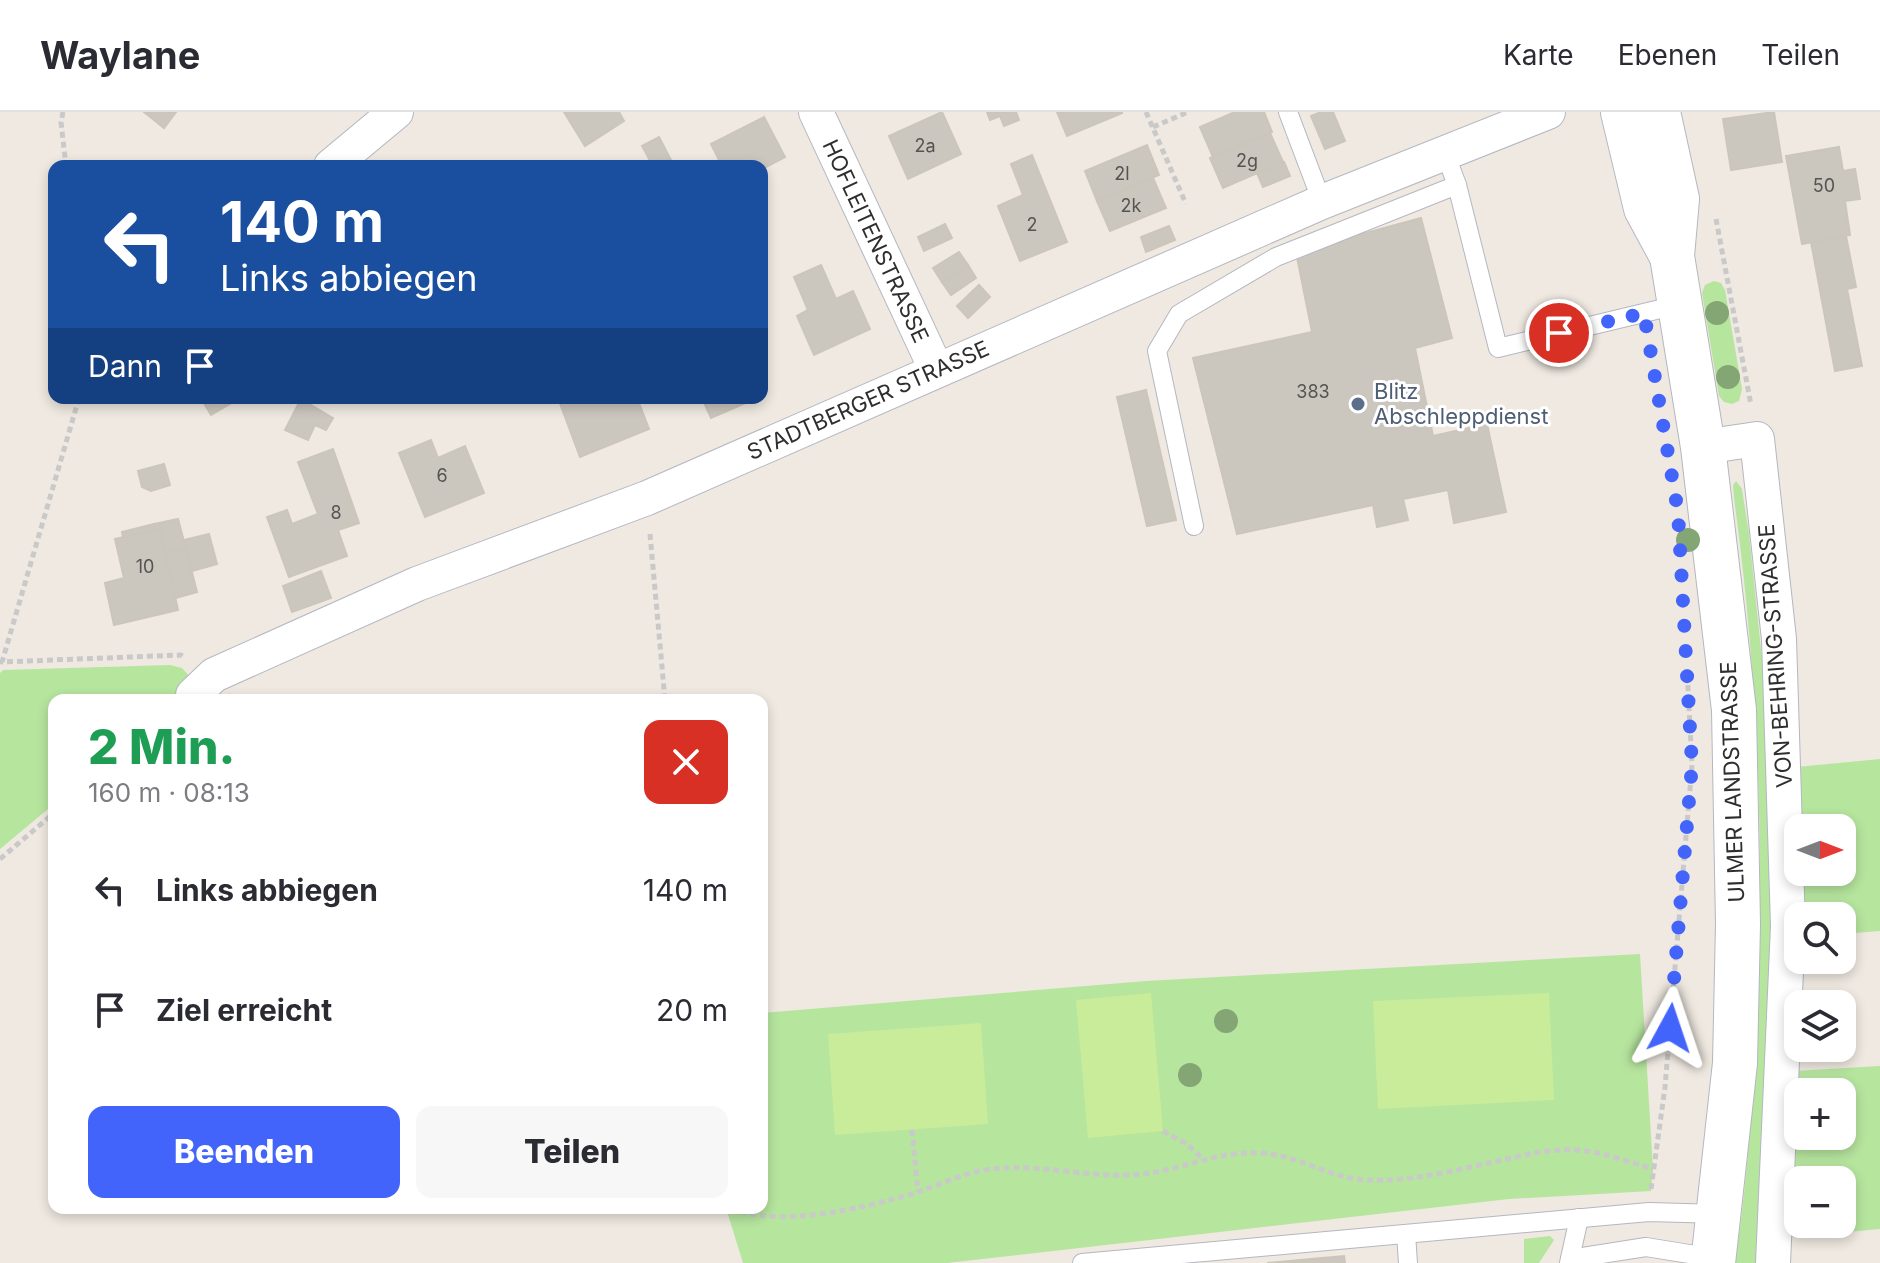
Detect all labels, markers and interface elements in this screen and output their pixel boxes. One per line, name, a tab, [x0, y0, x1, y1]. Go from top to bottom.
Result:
text: Waylane	[40, 32, 200, 78]
text: Karte	[1503, 38, 1574, 72]
text: Ebenen	[1618, 38, 1717, 72]
text: Teilen	[1761, 38, 1840, 72]
street label: HOFLEITENSTRASSE	[818, 135, 934, 347]
house number: 2a	[914, 135, 936, 156]
house number: 2g	[1236, 150, 1258, 171]
house number: 2l	[1114, 163, 1130, 184]
house number: 50	[1813, 175, 1835, 196]
text: 140 m	[220, 188, 384, 256]
icon: left	[88, 192, 192, 296]
house number: 2k	[1121, 195, 1142, 216]
house number: 2	[1027, 214, 1037, 235]
text: Links abbiegen	[220, 256, 478, 300]
pin	[1525, 299, 1593, 367]
icon: arrive	[1537, 311, 1581, 355]
street label: STADTBERGER STRASSE	[743, 335, 993, 465]
icon: arrive	[178, 344, 222, 388]
text: Dann	[88, 348, 162, 384]
place label: Blitz Abschleppdienst	[1374, 378, 1548, 429]
house number: 383	[1296, 381, 1330, 402]
marker: Blitz Abschleppdienst	[1349, 395, 1367, 413]
house number: 6	[436, 465, 448, 486]
house number: 8	[330, 502, 342, 523]
street label: VON-BEHRING-STRASSE	[1753, 523, 1797, 789]
house number: 10	[136, 556, 154, 577]
street label: ULMER LANDSTRASSE	[1715, 661, 1749, 903]
text: 2 Min.	[88, 717, 235, 776]
button: close	[644, 720, 728, 804]
text: 160 m · 08:13	[88, 777, 250, 808]
north arrow	[1784, 814, 1856, 886]
map controls	[1784, 814, 1856, 1238]
icon: left	[88, 868, 132, 912]
text: Links abbiegen	[156, 872, 378, 908]
text: 140 m	[643, 872, 728, 908]
button: search	[1784, 902, 1856, 974]
position arrow	[1628, 986, 1712, 1070]
icon: arrive	[88, 988, 132, 1032]
button: layers	[1784, 990, 1856, 1062]
text: Ziel erreicht	[156, 992, 332, 1028]
text: 20 m	[656, 992, 728, 1028]
button: +	[1784, 1078, 1856, 1150]
button: Beenden	[88, 1106, 400, 1198]
button: Teilen	[416, 1106, 728, 1198]
button: −	[1784, 1166, 1856, 1238]

